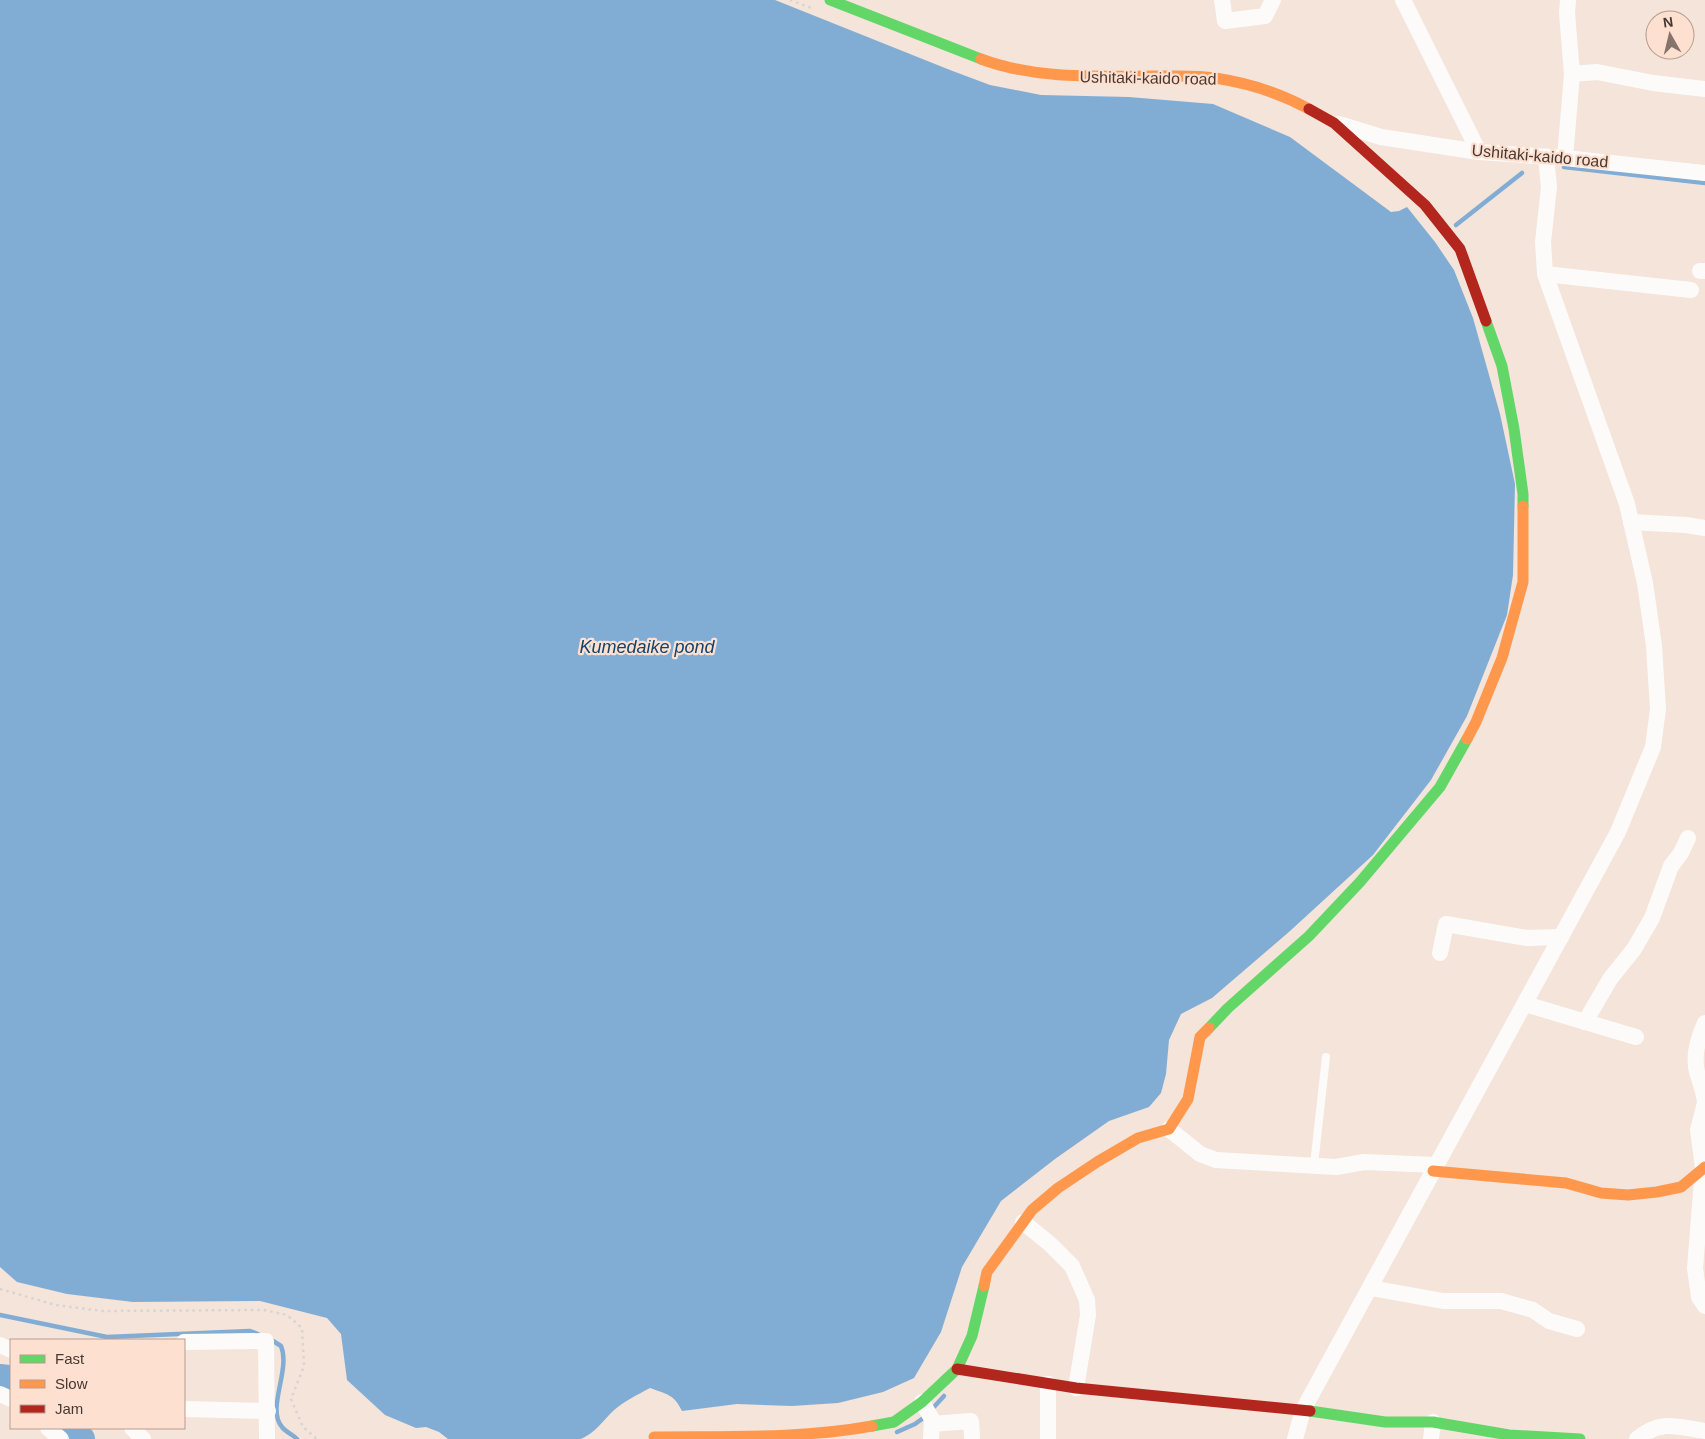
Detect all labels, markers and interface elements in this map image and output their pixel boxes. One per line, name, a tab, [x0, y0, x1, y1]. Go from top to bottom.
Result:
north arrow	[1645, 10, 1695, 60]
text: N	[1662, 13, 1674, 31]
street label: Ushitaki-kaido road	[1079, 68, 1217, 88]
street label: Ushitaki-kaido road	[1471, 142, 1609, 170]
water label: Kumedaike pond	[579, 637, 716, 657]
legend	[10, 1339, 185, 1429]
text: Fast	[55, 1350, 85, 1367]
text: Slow	[55, 1375, 88, 1392]
text: Jam	[55, 1400, 83, 1417]

